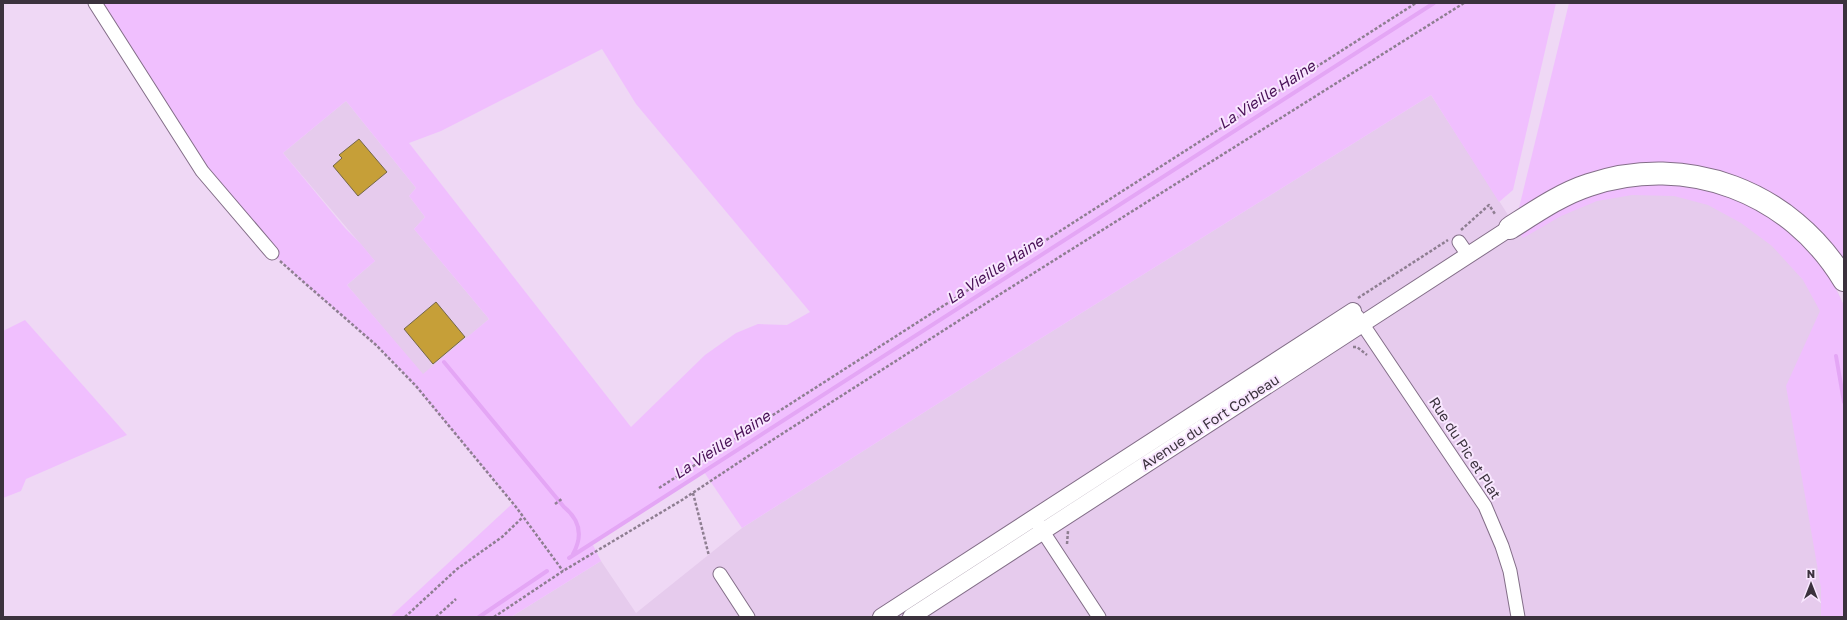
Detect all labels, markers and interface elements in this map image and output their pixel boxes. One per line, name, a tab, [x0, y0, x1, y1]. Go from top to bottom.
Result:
water label: La Vieille Haine	[1215, 56, 1319, 132]
water label: La Vieille Haine	[943, 231, 1047, 307]
street label: Avenue du Fort Corbeau	[1137, 370, 1282, 473]
street label: Rue du Pic et Plat	[1426, 394, 1505, 502]
water label: La Vieille Haine	[670, 406, 774, 482]
north arrow	[1791, 564, 1831, 604]
text: N	[1807, 567, 1815, 580]

